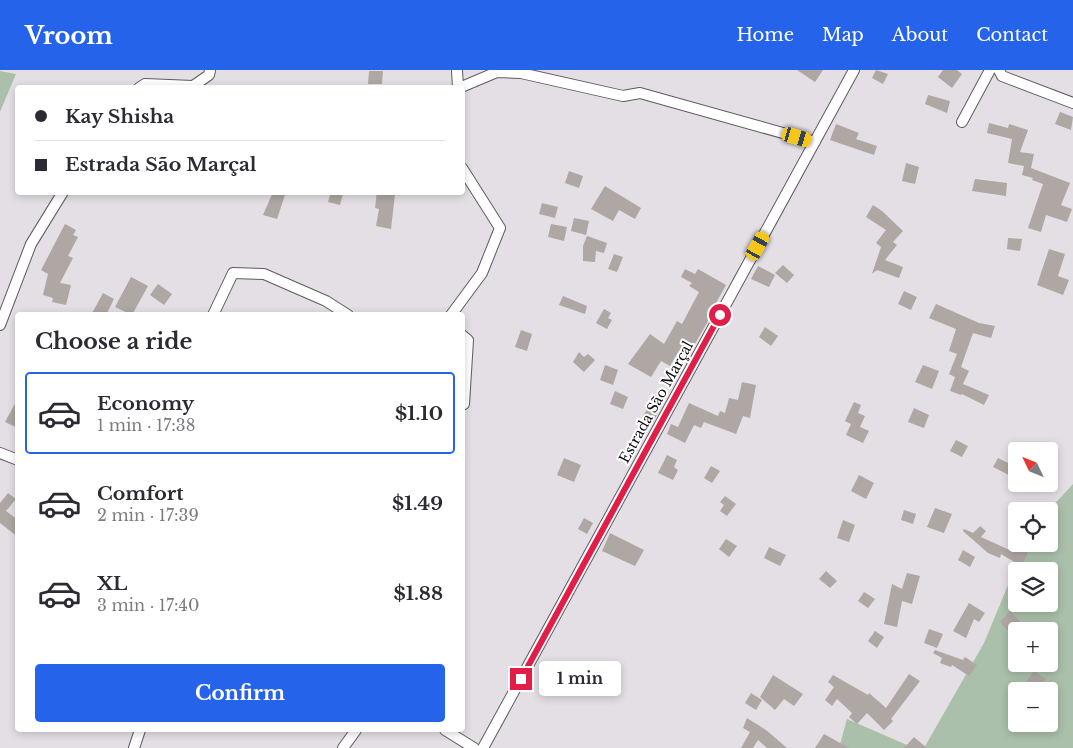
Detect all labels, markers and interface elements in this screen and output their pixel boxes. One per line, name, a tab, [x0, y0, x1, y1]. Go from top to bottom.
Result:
text: Vroom	[25, 21, 113, 50]
text: Home	[736, 24, 794, 46]
text: Map	[822, 24, 864, 46]
text: About	[892, 24, 948, 46]
text: Contact	[976, 24, 1048, 46]
text: Kay Shisha	[65, 105, 174, 128]
car	[780, 126, 813, 148]
text: Estrada São Marçal	[65, 153, 257, 176]
car	[744, 229, 771, 263]
route start	[709, 304, 731, 326]
text: Choose a ride	[35, 328, 192, 355]
street label: Estrada São Marçal	[615, 338, 697, 466]
icon: car	[37, 391, 82, 436]
text: Economy	[97, 392, 194, 415]
text: $1.10	[395, 402, 443, 425]
text: 1 min · 17:38	[97, 415, 195, 435]
north arrow	[1008, 442, 1058, 492]
map controls	[1008, 442, 1058, 732]
icon: car	[37, 481, 82, 526]
text: Comfort	[97, 482, 184, 505]
text: $1.49	[392, 492, 443, 515]
button: locate	[1008, 502, 1058, 552]
text: 2 min · 17:39	[97, 505, 199, 525]
button: layers	[1008, 562, 1058, 612]
icon: car	[37, 571, 82, 616]
text: XL	[97, 572, 127, 595]
text: $1.88	[393, 582, 443, 605]
text: 3 min · 17:40	[97, 595, 199, 615]
button: +	[1008, 622, 1058, 672]
callout: 1 min	[538, 662, 621, 696]
button: Confirm	[35, 664, 445, 722]
route end	[510, 668, 532, 690]
text: 1 min	[557, 668, 603, 688]
button: −	[1008, 682, 1058, 732]

